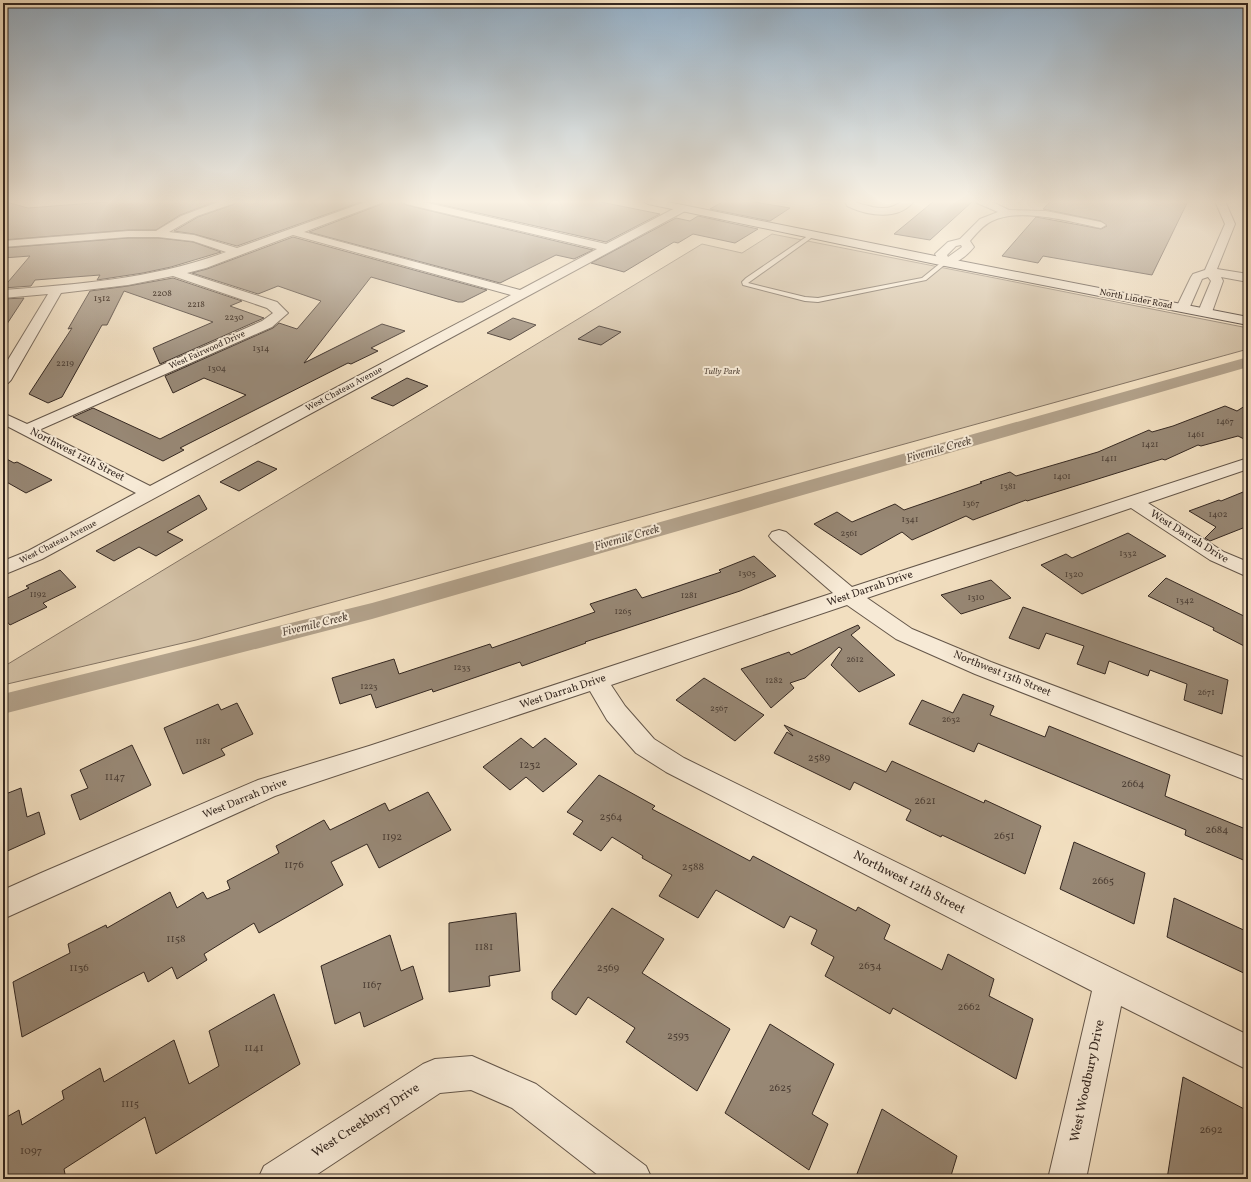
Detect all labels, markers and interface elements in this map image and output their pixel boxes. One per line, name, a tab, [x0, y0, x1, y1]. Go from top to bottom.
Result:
street label: North Linder Road	[1098, 286, 1174, 312]
house number: 2208	[152, 287, 172, 300]
house number: 1312	[94, 292, 110, 305]
house number: 2218	[187, 298, 205, 311]
house number: 2230	[224, 311, 244, 324]
street label: West Fairwood Drive	[167, 327, 247, 373]
house number: 1314	[253, 342, 269, 355]
house number: 2219	[56, 357, 74, 370]
house number: 1304	[208, 362, 226, 375]
street label: West Chateau Avenue	[303, 363, 385, 415]
park label: Tully Park	[704, 365, 740, 378]
house number: 1467	[1216, 415, 1234, 428]
street label: Northwest 12th Street	[27, 425, 127, 485]
house number: 1461	[1188, 428, 1204, 441]
water label: Fivemile Creek	[904, 433, 974, 467]
house number: 1421	[1141, 438, 1159, 451]
house number: 1411	[1101, 452, 1117, 465]
house number: 1401	[1053, 470, 1071, 483]
house number: 1381	[1000, 480, 1016, 493]
house number: 1367	[962, 497, 980, 510]
street label: West Darrah Drive	[1147, 507, 1231, 567]
house number: 1402	[1209, 508, 1228, 521]
house number: 1341	[902, 513, 918, 526]
street label: West Chateau Avenue	[17, 517, 99, 567]
water label: Fivemile Creek	[592, 521, 662, 555]
house number: 2561	[840, 527, 858, 540]
house number: 1332	[1119, 547, 1137, 560]
house number: 1305	[738, 567, 756, 580]
street label: West Darrah Drive	[825, 567, 915, 611]
house number: 1320	[1065, 568, 1084, 581]
house number: 1192	[30, 588, 46, 601]
house number: 1281	[681, 589, 697, 602]
house number: 1310	[967, 591, 985, 604]
house number: 1342	[1176, 594, 1194, 607]
house number: 1265	[614, 605, 632, 618]
water label: Fivemile Creek	[280, 609, 350, 641]
street label: Northwest 13th Street	[951, 647, 1053, 701]
house number: 2612	[846, 653, 864, 666]
house number: 1233	[453, 661, 471, 674]
street label: West Darrah Drive	[518, 671, 608, 713]
house number: 1282	[765, 674, 783, 687]
house number: 1223	[360, 680, 378, 693]
house number: 2671	[1197, 686, 1215, 699]
house number: 2567	[710, 702, 728, 715]
house number: 2632	[942, 713, 961, 726]
house number: 1181	[195, 735, 211, 748]
house number: 2589	[808, 751, 831, 766]
house number: 1232	[519, 758, 541, 773]
house number: 1147	[105, 770, 125, 785]
street label: West Darrah Drive	[200, 775, 290, 823]
house number: 2664	[1121, 777, 1145, 792]
house number: 2621	[914, 794, 936, 809]
house number: 2564	[599, 810, 623, 825]
house number: 2684	[1205, 823, 1229, 838]
house number: 2651	[993, 829, 1015, 844]
house number: 1192	[382, 830, 402, 845]
street label: Northwest 12th Street	[850, 847, 969, 919]
house number: 1176	[284, 858, 304, 873]
house number: 2588	[682, 860, 705, 875]
house number: 2665	[1092, 874, 1114, 889]
house number: 1158	[166, 932, 186, 947]
house number: 1181	[475, 940, 493, 955]
house number: 2634	[858, 959, 882, 974]
house number: 1136	[69, 961, 89, 976]
house number: 2569	[597, 961, 620, 976]
house number: 1167	[362, 978, 382, 993]
house number: 2662	[958, 1000, 981, 1015]
street label: West Woodbury Drive	[1066, 1018, 1110, 1144]
house number: 2593	[667, 1029, 689, 1044]
house number: 1141	[244, 1041, 264, 1056]
street label: West Creekbury Drive	[309, 1079, 423, 1163]
house number: 2625	[769, 1081, 791, 1096]
house number: 1115	[121, 1097, 139, 1112]
house number: 2692	[1199, 1123, 1223, 1138]
house number: 1097	[20, 1144, 42, 1159]

